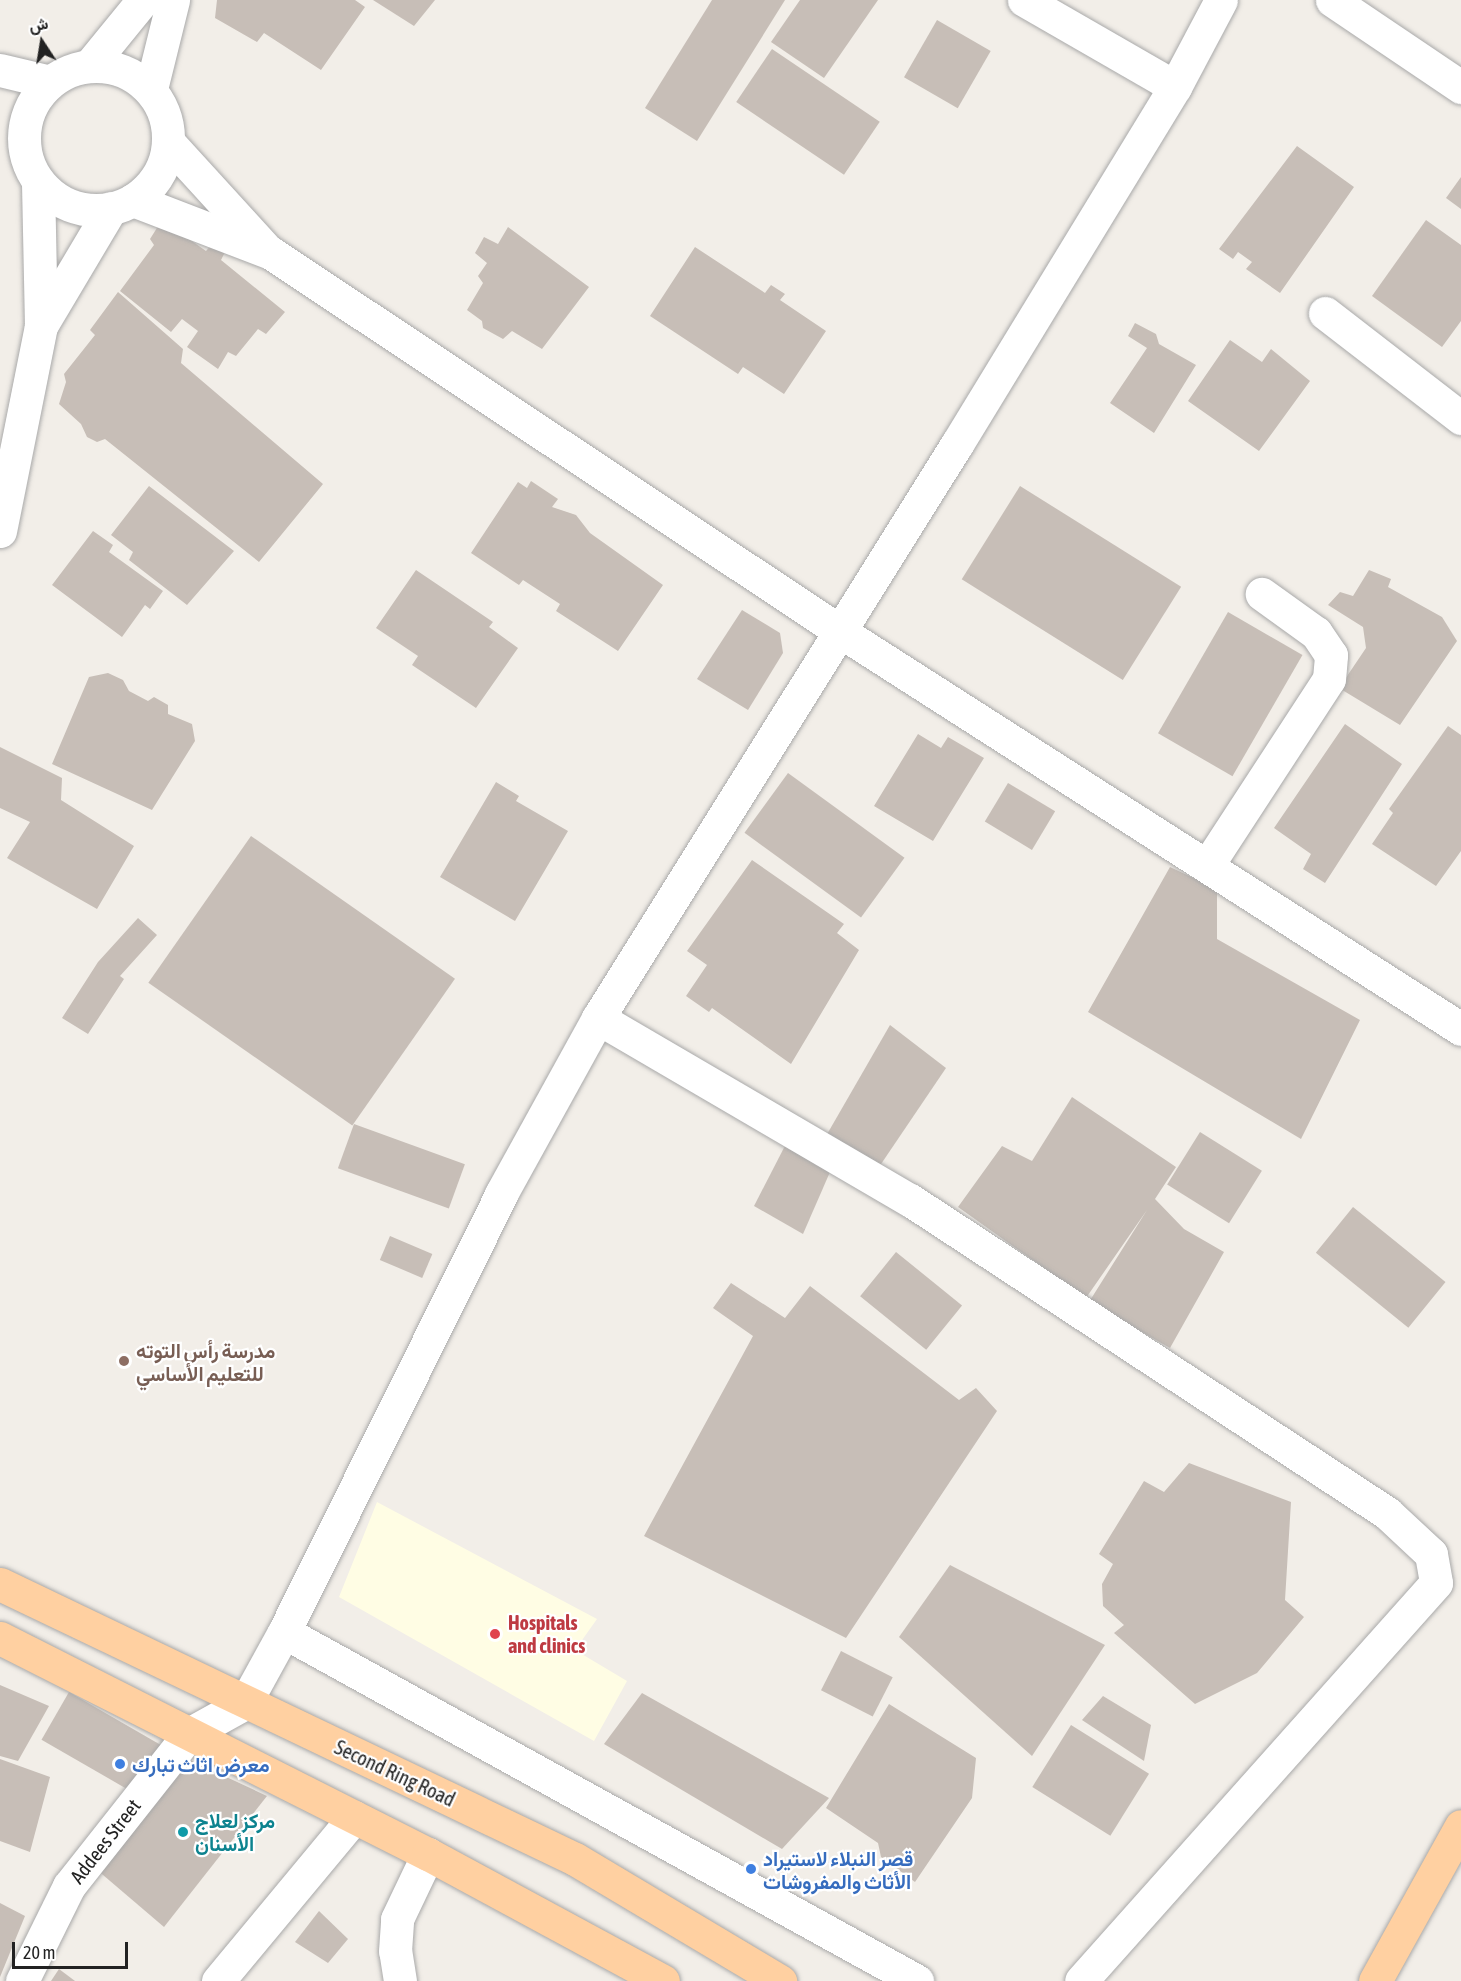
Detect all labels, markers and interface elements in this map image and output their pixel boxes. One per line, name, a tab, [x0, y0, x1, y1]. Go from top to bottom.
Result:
north arrow	[12, 12, 72, 72]
text: ش	[27, 14, 50, 35]
place label: مدرسة رأس التوته للتعليم الأساسي	[136, 1338, 275, 1385]
marker: مدرسة رأس التوته للتعليم الأساسي	[117, 1354, 131, 1368]
place label: Hospitals and clinics	[508, 1610, 585, 1657]
marker: Hospitals and clinics	[486, 1625, 504, 1643]
street label: Second Ring Road	[331, 1735, 459, 1811]
place label: معرض اثاث تبارك	[132, 1752, 270, 1776]
marker: معرض اثاث تبارك	[113, 1757, 127, 1771]
street label: Addees Street	[65, 1794, 145, 1888]
place label: مركز لعلاج الأسنان	[195, 1808, 275, 1855]
marker: مركز لعلاج الأسنان	[176, 1825, 190, 1839]
place label: قصر النبلاء ﻻستيراد اﻷثاث والمفروشات	[763, 1846, 913, 1893]
marker: قصر النبلاء ﻻستيراد اﻷثاث والمفروشات	[744, 1862, 758, 1876]
scale bar	[15, 1930, 130, 1968]
text: 20 m	[23, 1942, 55, 1963]

